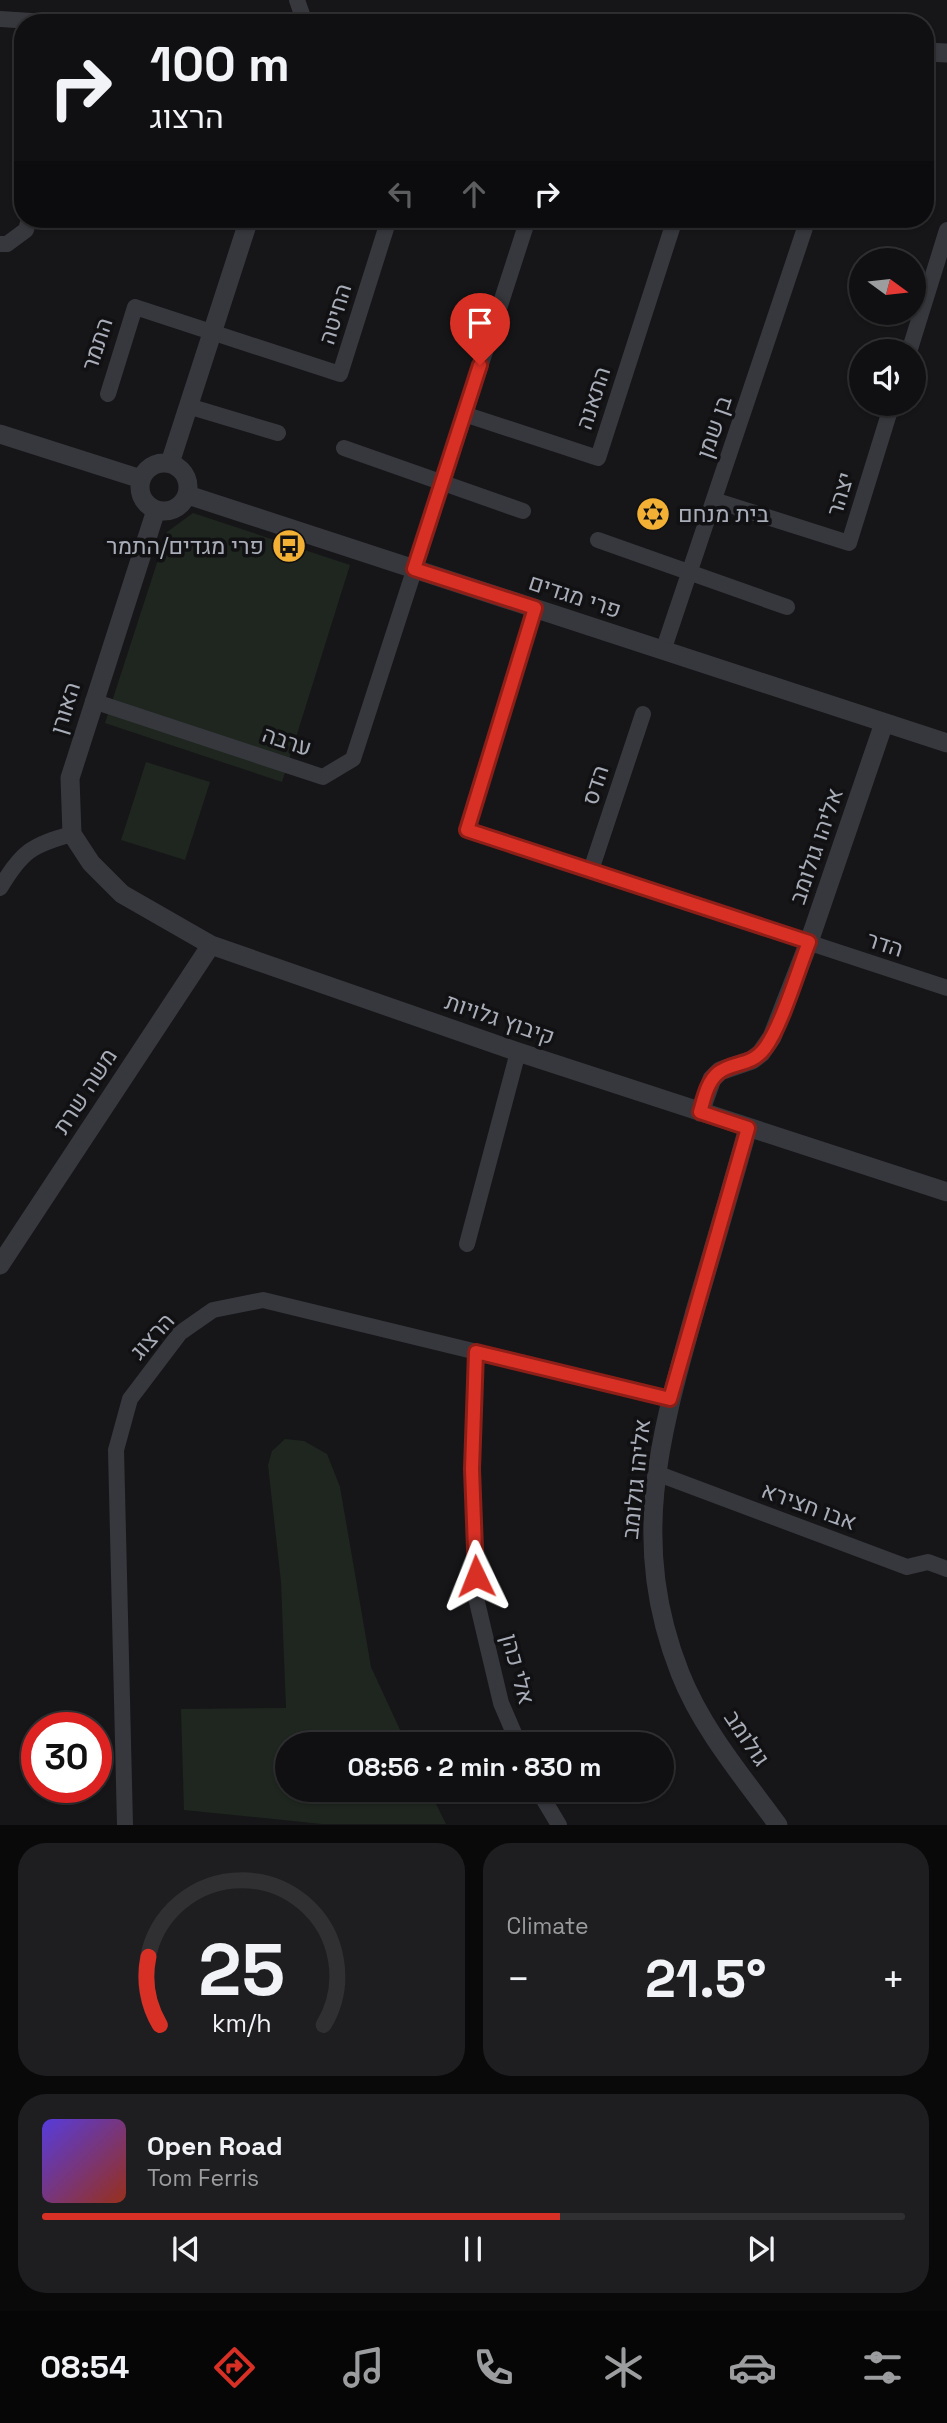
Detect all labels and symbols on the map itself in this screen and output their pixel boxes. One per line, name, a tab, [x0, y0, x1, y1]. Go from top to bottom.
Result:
north arrow	[849, 248, 926, 326]
street label: החיטה	[312, 280, 358, 348]
pin	[450, 293, 510, 365]
street label: התמר	[74, 314, 120, 374]
street label: התאנה	[569, 363, 617, 433]
street label: בן שמן	[689, 392, 739, 462]
street label: יצהר	[819, 468, 861, 520]
synagogue icon: בית מנחם	[634, 495, 672, 533]
place label: בית מנחם	[678, 499, 769, 529]
bus stop icon: פרי מגדים/התמר	[270, 527, 308, 565]
place label: פרי מגדים/התמר	[106, 531, 264, 561]
street label: פרי מגדים	[525, 567, 625, 625]
street label: האורן	[43, 678, 87, 738]
street label: ערבה	[258, 719, 316, 763]
street label: הדס	[575, 761, 615, 809]
street label: אליהו גולומב	[782, 784, 850, 908]
street label: הדר	[863, 924, 907, 964]
street label: קיבוץ גלויות	[441, 986, 559, 1052]
street label: משה שרת	[46, 1042, 124, 1140]
street label: הרצוג	[123, 1306, 181, 1366]
street label: אליהו גולומב	[615, 1417, 657, 1541]
street label: אבו חצירא	[757, 1475, 861, 1537]
position arrow	[439, 1539, 513, 1613]
street label: אלי כהן	[494, 1630, 542, 1708]
street label: גולומב	[718, 1704, 776, 1772]
speed limit sign: 30	[21, 1712, 112, 1803]

